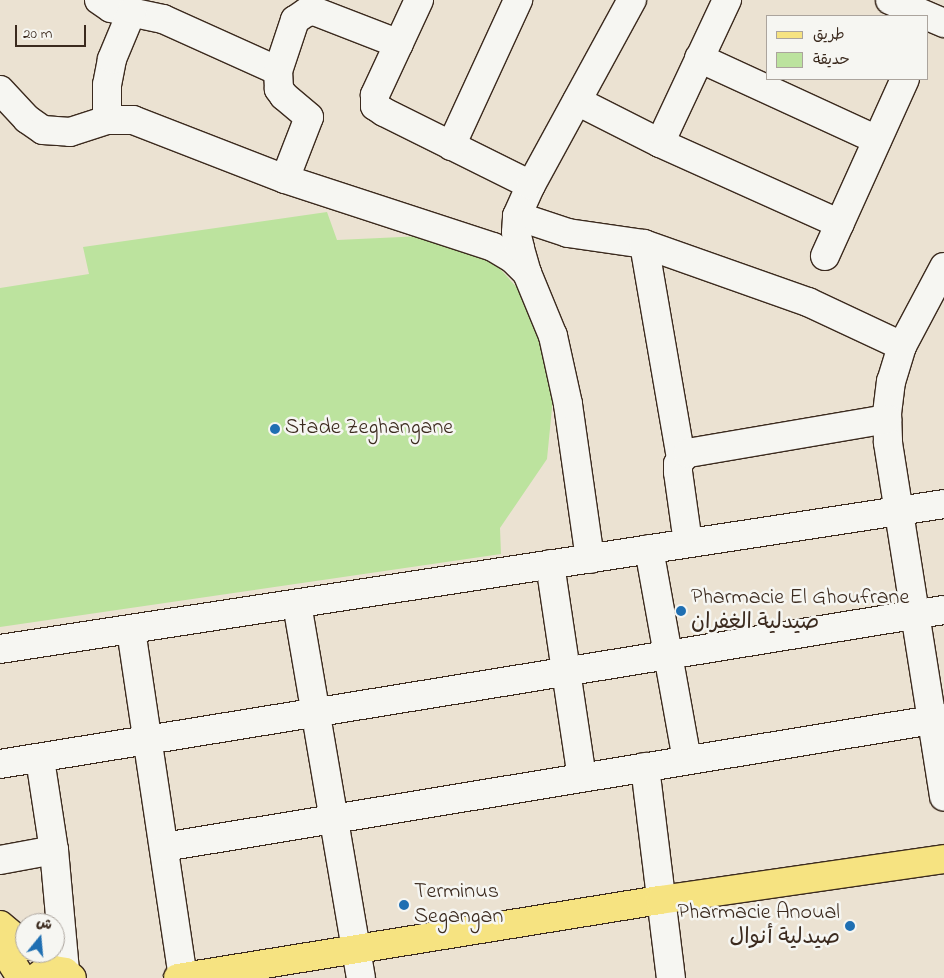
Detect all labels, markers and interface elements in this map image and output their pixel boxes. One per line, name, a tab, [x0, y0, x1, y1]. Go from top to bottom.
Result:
scale bar	[18, 15, 89, 47]
legend	[766, 15, 929, 80]
text: 20 m	[23, 23, 52, 45]
text: طريق	[813, 24, 845, 46]
text: حديقة	[813, 49, 850, 71]
place label: Stade Zeghangane	[285, 416, 453, 442]
marker: Stade Zeghangane	[269, 423, 281, 435]
place label: Pharmacie El Ghoufrane صيدلية الغفران	[691, 585, 909, 636]
marker: Pharmacie El Ghoufrane صيدلية الغفران	[675, 605, 687, 617]
place label: Terminus Segangan	[414, 879, 503, 930]
marker: Terminus Segangan	[398, 899, 410, 911]
place label: Pharmacie Anoual صيدلية أنوال	[677, 900, 840, 951]
text: ش	[34, 912, 55, 936]
north arrow	[15, 913, 65, 963]
marker: Pharmacie Anoual صيدلية أنوال	[844, 920, 856, 932]

